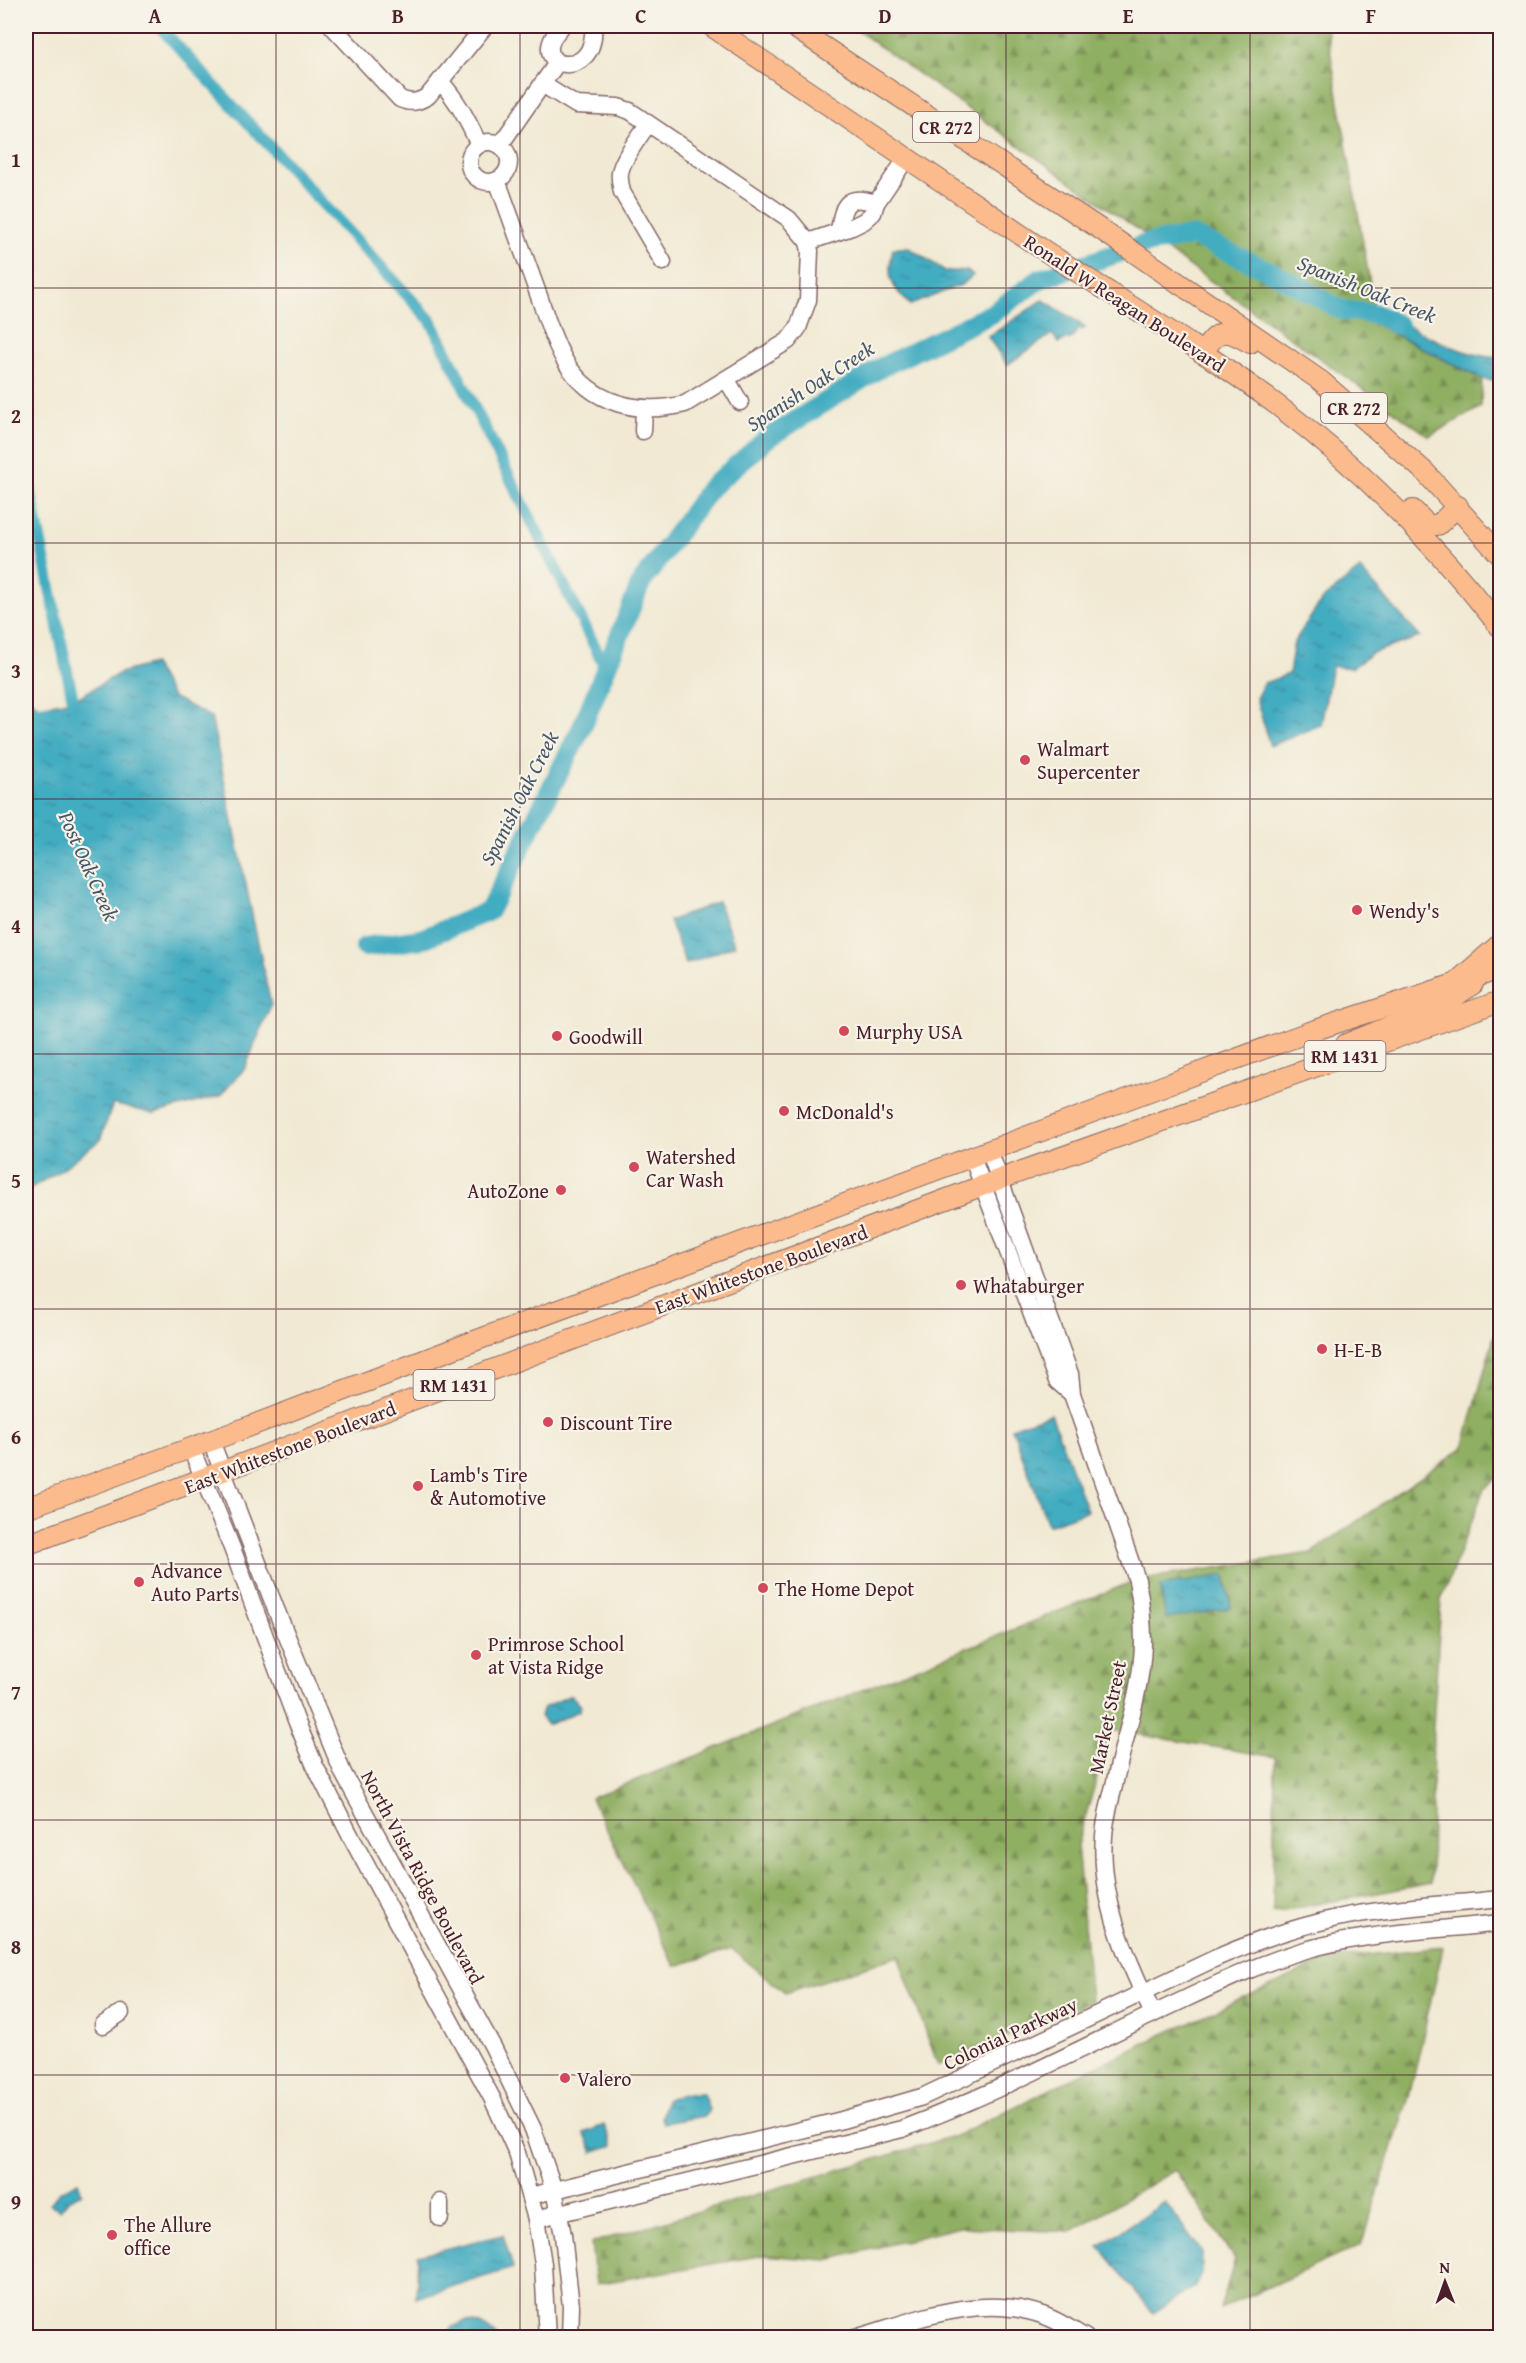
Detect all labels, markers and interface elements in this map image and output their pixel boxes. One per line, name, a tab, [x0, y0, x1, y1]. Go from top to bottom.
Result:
text: A	[149, 1, 162, 30]
text: B	[392, 1, 404, 30]
text: C	[635, 1, 647, 30]
text: D	[878, 1, 892, 30]
text: E	[1123, 1, 1134, 30]
text: F	[1366, 1, 1376, 30]
road number: CR 272	[913, 112, 979, 142]
text: 1	[11, 145, 21, 174]
street label: Ronald W Reagan Boulevard	[1019, 227, 1232, 379]
water label: Spanish Oak Creek	[1293, 247, 1441, 331]
water label: Spanish Oak Creek	[740, 333, 880, 439]
road number: CR 272	[1321, 393, 1387, 423]
text: 2	[11, 401, 21, 430]
text: 3	[11, 656, 21, 685]
water label: Spanish Oak Creek	[472, 725, 566, 870]
place label: Walmart Supercenter	[1037, 734, 1140, 786]
marker: Walmart Supercenter	[1018, 753, 1032, 767]
water label: Post Oak Creek	[51, 805, 127, 926]
place label: Wendy's	[1369, 896, 1440, 925]
marker: Wendy's	[1350, 903, 1364, 917]
text: 4	[11, 911, 21, 940]
place label: Murphy USA	[856, 1017, 963, 1046]
place label: Goodwill	[569, 1022, 643, 1051]
marker: Murphy USA	[837, 1024, 851, 1038]
marker: Goodwill	[550, 1029, 564, 1043]
road number: RM 1431	[1304, 1041, 1386, 1071]
place label: McDonald's	[796, 1097, 894, 1126]
marker: McDonald's	[777, 1104, 791, 1118]
place label: Watershed Car Wash	[646, 1142, 736, 1194]
marker: Watershed Car Wash	[627, 1160, 641, 1174]
text: 5	[11, 1166, 21, 1195]
place label: AutoZone	[467, 1176, 549, 1205]
marker: AutoZone	[554, 1183, 568, 1197]
street label: East Whitestone Boulevard	[651, 1217, 872, 1321]
place label: Whataburger	[973, 1271, 1084, 1300]
marker: Whataburger	[954, 1278, 968, 1292]
place label: H-E-B	[1334, 1335, 1382, 1364]
marker: H-E-B	[1315, 1342, 1329, 1356]
road number: RM 1431	[414, 1370, 494, 1400]
street label: East Whitestone Boulevard	[180, 1393, 400, 1501]
place label: Discount Tire	[560, 1408, 672, 1437]
marker: Discount Tire	[541, 1415, 555, 1429]
text: 6	[11, 1422, 21, 1451]
place label: Lamb's Tire & Automotive	[430, 1460, 546, 1512]
marker: Lamb's Tire & Automotive	[411, 1479, 425, 1493]
place label: Advance Auto Parts	[151, 1556, 239, 1608]
place label: The Home Depot	[775, 1574, 914, 1603]
marker: Advance Auto Parts	[132, 1575, 146, 1589]
marker: The Home Depot	[756, 1581, 770, 1595]
place label: Primrose School at Vista Ridge	[488, 1629, 625, 1681]
marker: Primrose School at Vista Ridge	[469, 1648, 483, 1662]
street label: Market Street	[1081, 1658, 1133, 1776]
text: 7	[11, 1677, 21, 1706]
street label: North Vista Ridge Boulevard	[354, 1765, 492, 1989]
text: 8	[11, 1932, 21, 1961]
street label: Colonial Parkway	[938, 1989, 1082, 2077]
place label: Valero	[577, 2064, 632, 2093]
marker: Valero	[558, 2071, 572, 2085]
text: 9	[11, 2187, 21, 2216]
place label: The Allure office	[124, 2210, 212, 2262]
marker: The Allure office	[105, 2228, 119, 2242]
north arrow	[1415, 2252, 1475, 2312]
text: N	[1439, 2255, 1451, 2279]

